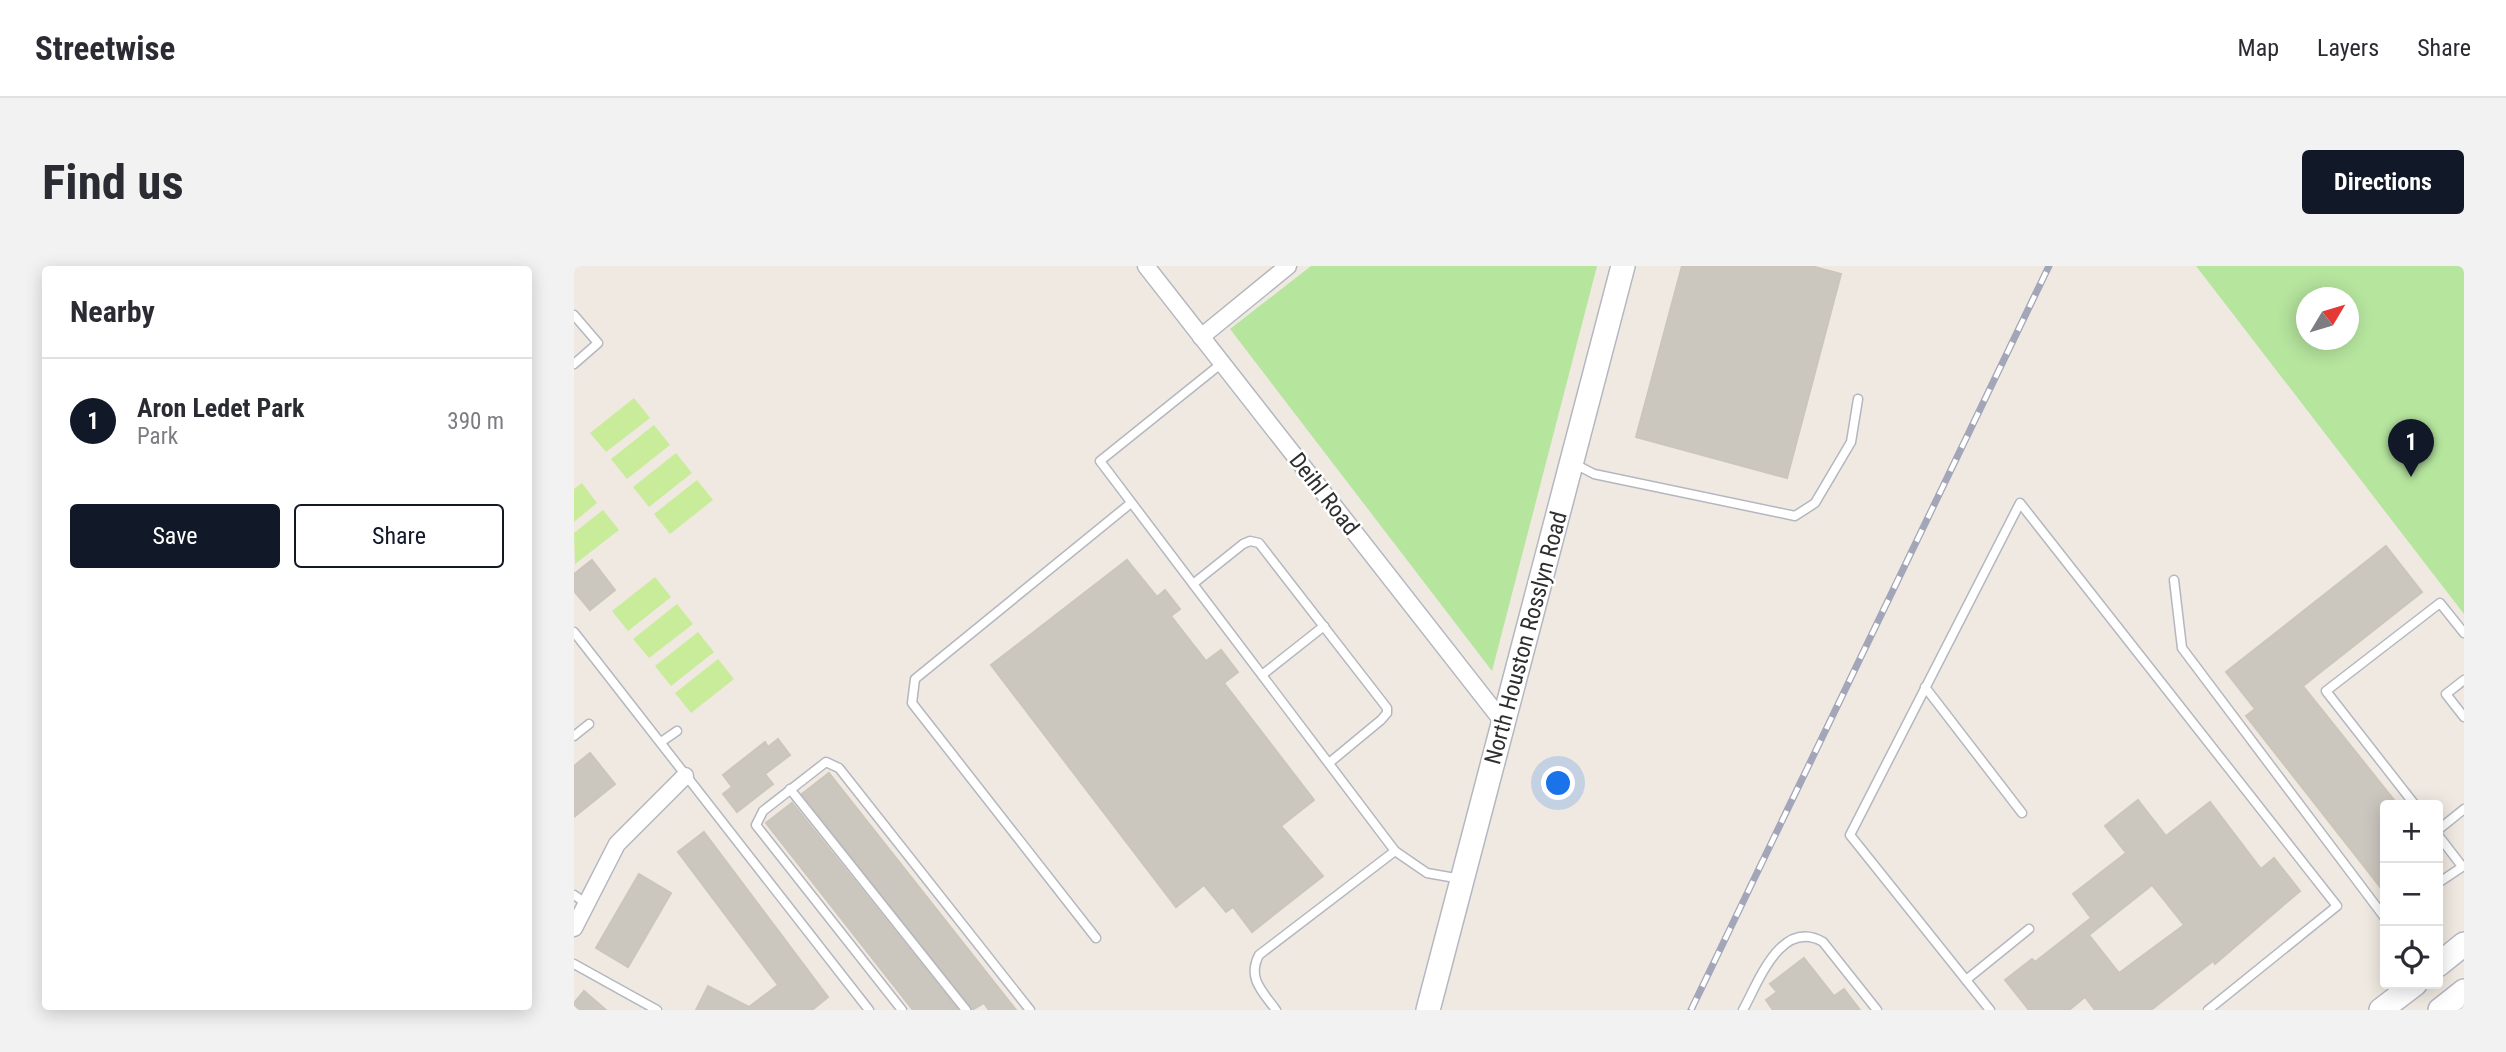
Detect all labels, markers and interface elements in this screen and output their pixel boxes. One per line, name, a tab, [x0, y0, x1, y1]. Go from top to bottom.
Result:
text: Streetwise	[35, 29, 175, 68]
text: Map	[2238, 34, 2279, 62]
text: Layers	[2317, 34, 2379, 62]
text: Share	[2417, 34, 2471, 62]
button: Directions	[2302, 150, 2464, 214]
text: Find us	[42, 154, 184, 211]
north arrow	[2296, 287, 2359, 350]
text: Nearby	[70, 294, 155, 329]
text: Aron Ledet Park	[137, 393, 305, 423]
text: 1	[87, 408, 99, 435]
text: 390 m	[447, 408, 504, 435]
pin: 1	[2388, 419, 2434, 477]
text: Park	[137, 423, 178, 450]
street label: Deihl Road	[1283, 447, 1365, 541]
button: Save	[70, 504, 280, 568]
button: Share	[294, 504, 504, 568]
street label: North Houston Rosslyn Road	[1479, 509, 1573, 767]
your location	[1541, 766, 1575, 800]
map controls	[2380, 800, 2443, 989]
button: +	[2380, 800, 2443, 863]
button: −	[2380, 863, 2443, 926]
button: locate	[2380, 926, 2443, 989]

